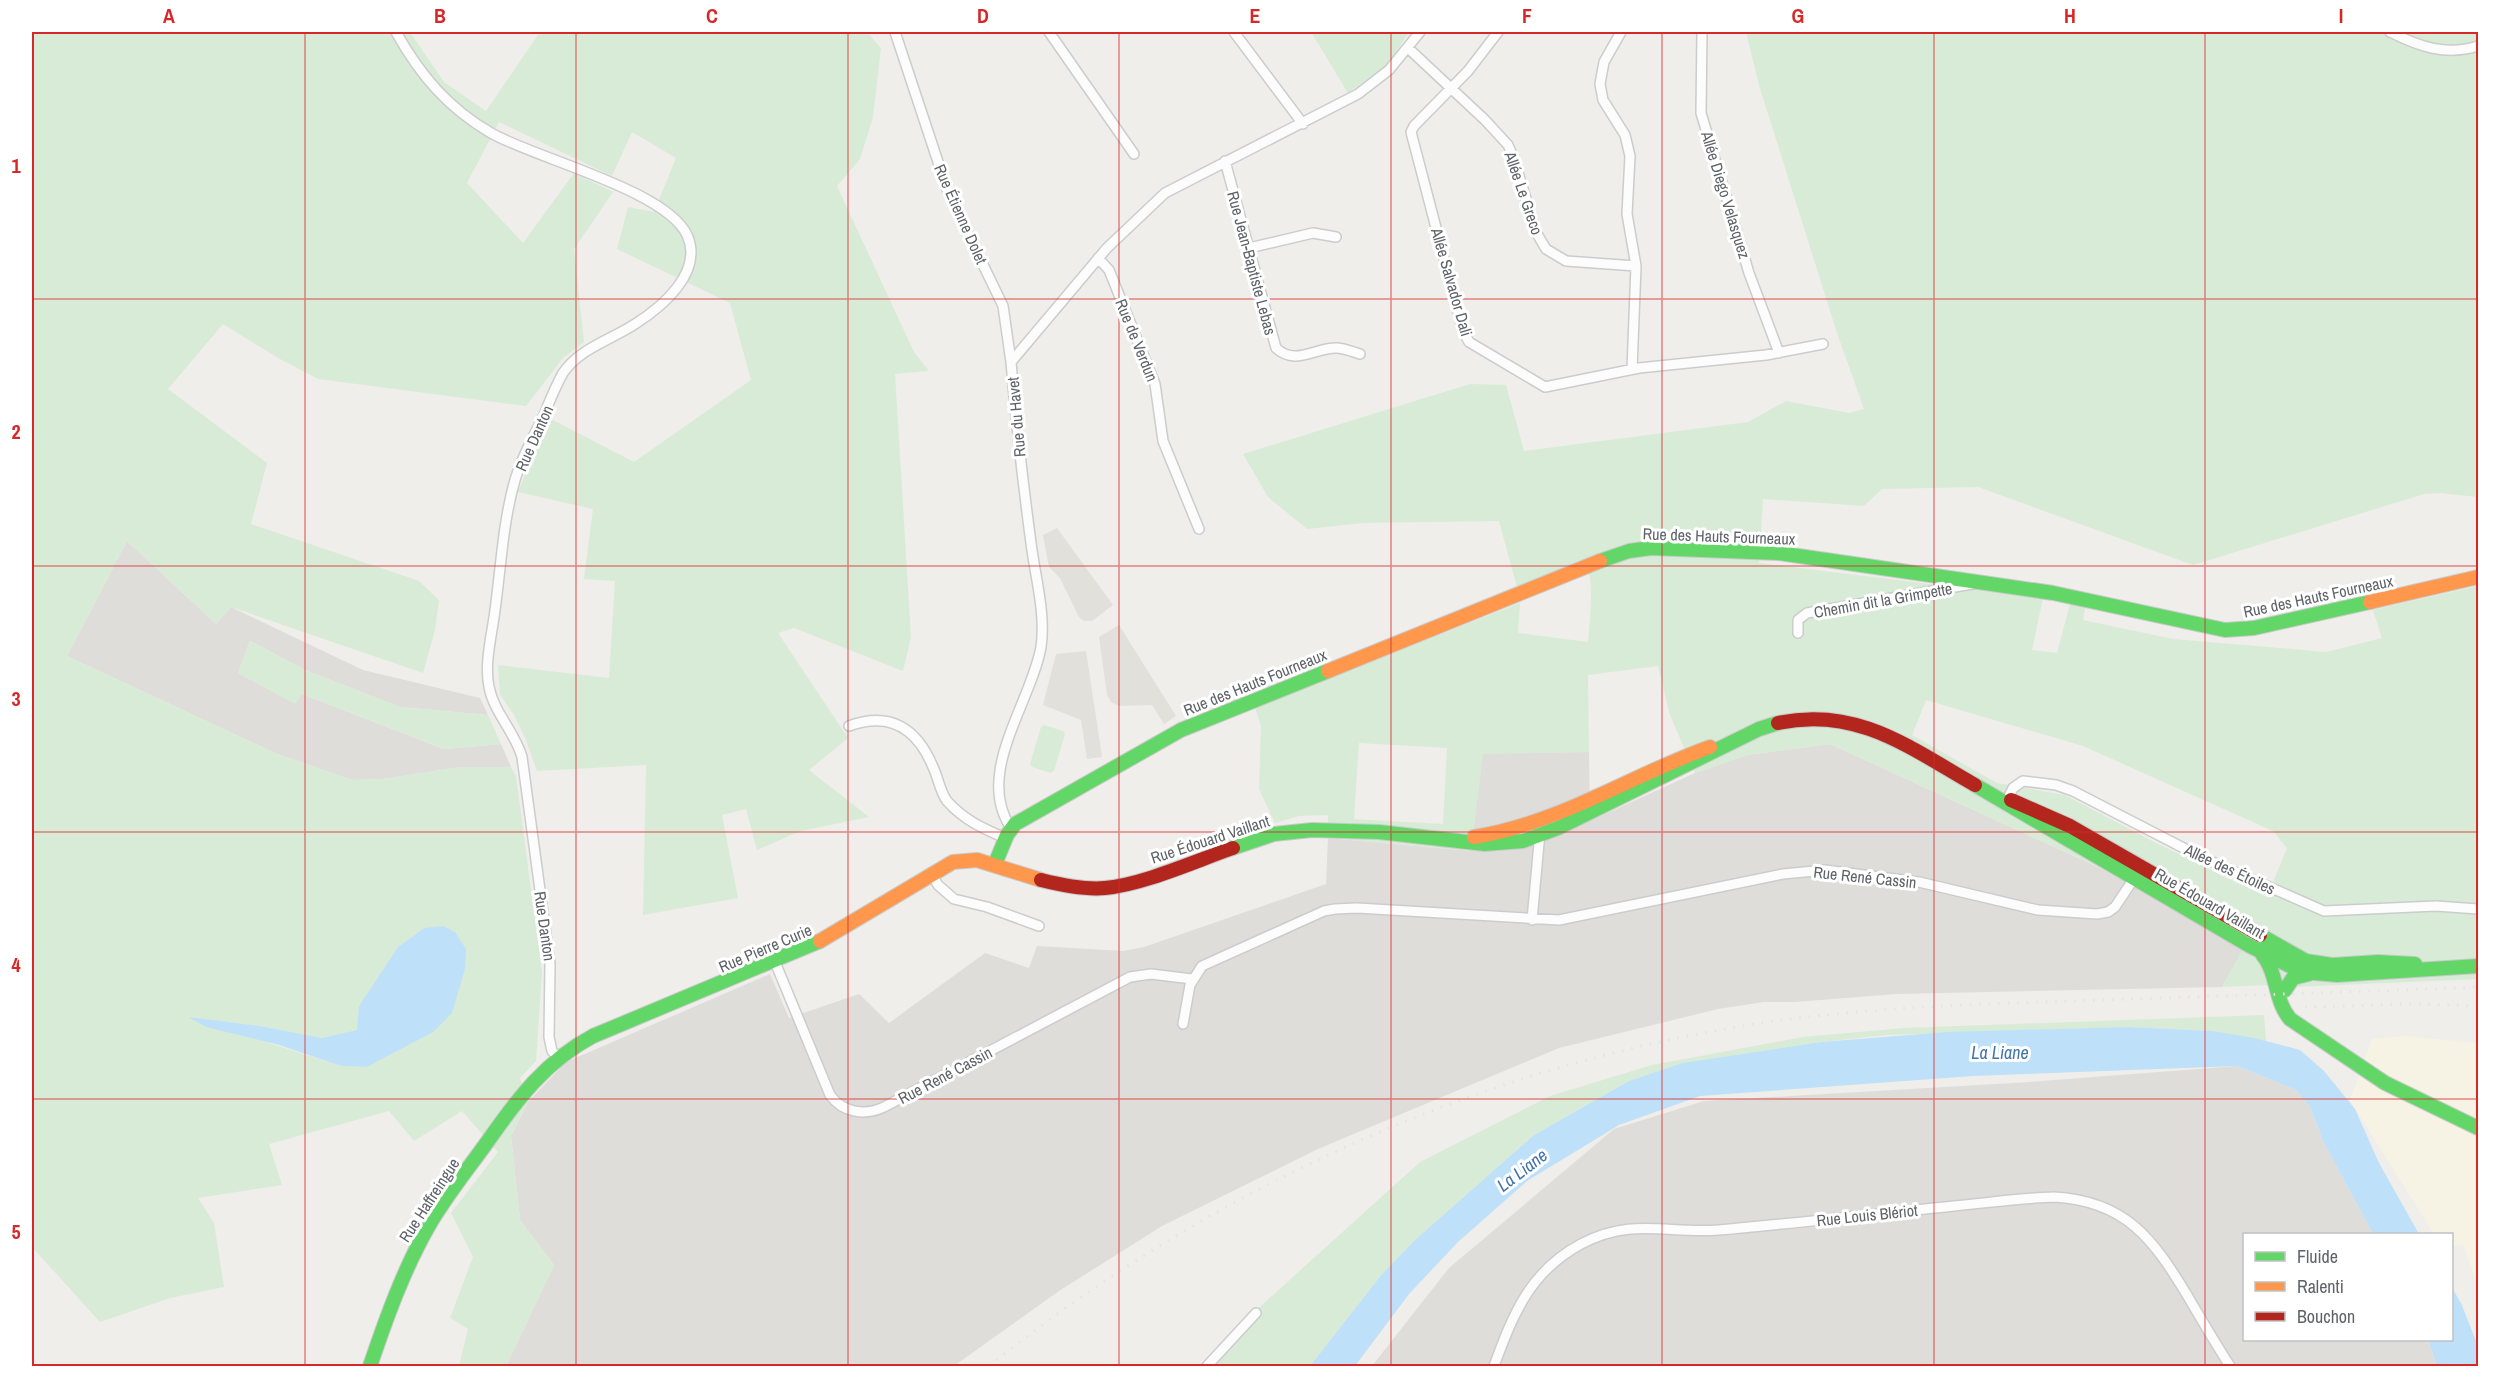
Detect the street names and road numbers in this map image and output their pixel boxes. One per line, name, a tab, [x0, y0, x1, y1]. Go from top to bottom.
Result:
street label: Allée Diego Velasquez	[1696, 128, 1756, 262]
street label: Allée Le Greco	[1499, 147, 1549, 238]
street label: Rue Étienne Dolet	[929, 161, 993, 268]
street label: Rue Jean-Baptiste Lebas	[1222, 189, 1282, 337]
street label: Allée Salvador Dali	[1426, 224, 1478, 339]
street label: Rue de Verdun	[1110, 295, 1164, 385]
street label: Rue du Havet	[1002, 376, 1030, 458]
street label: Rue Danton	[510, 402, 558, 474]
street label: Rue des Hauts Fourneaux	[1642, 522, 1796, 550]
street label: Rue des Hauts Fourneaux	[2241, 569, 2395, 623]
street label: Chemin dit la Grimpette	[1812, 577, 1954, 623]
street label: Rue des Hauts Fourneaux	[1180, 643, 1330, 721]
street label: Rue Édouard Vaillant	[1148, 809, 1273, 869]
street label: Allée des Étoiles	[2180, 838, 2279, 900]
street label: Rue René Cassin	[1812, 861, 1918, 893]
street label: Rue Édouard Vaillant	[2151, 863, 2269, 944]
street label: Rue Danton	[529, 890, 561, 962]
street label: Rue Pierre Curie	[715, 918, 815, 978]
street label: Rue René Cassin	[894, 1041, 996, 1109]
street label: Rue Haffreingue	[394, 1154, 464, 1246]
street label: Rue Louis Blériot	[1815, 1199, 1919, 1231]

